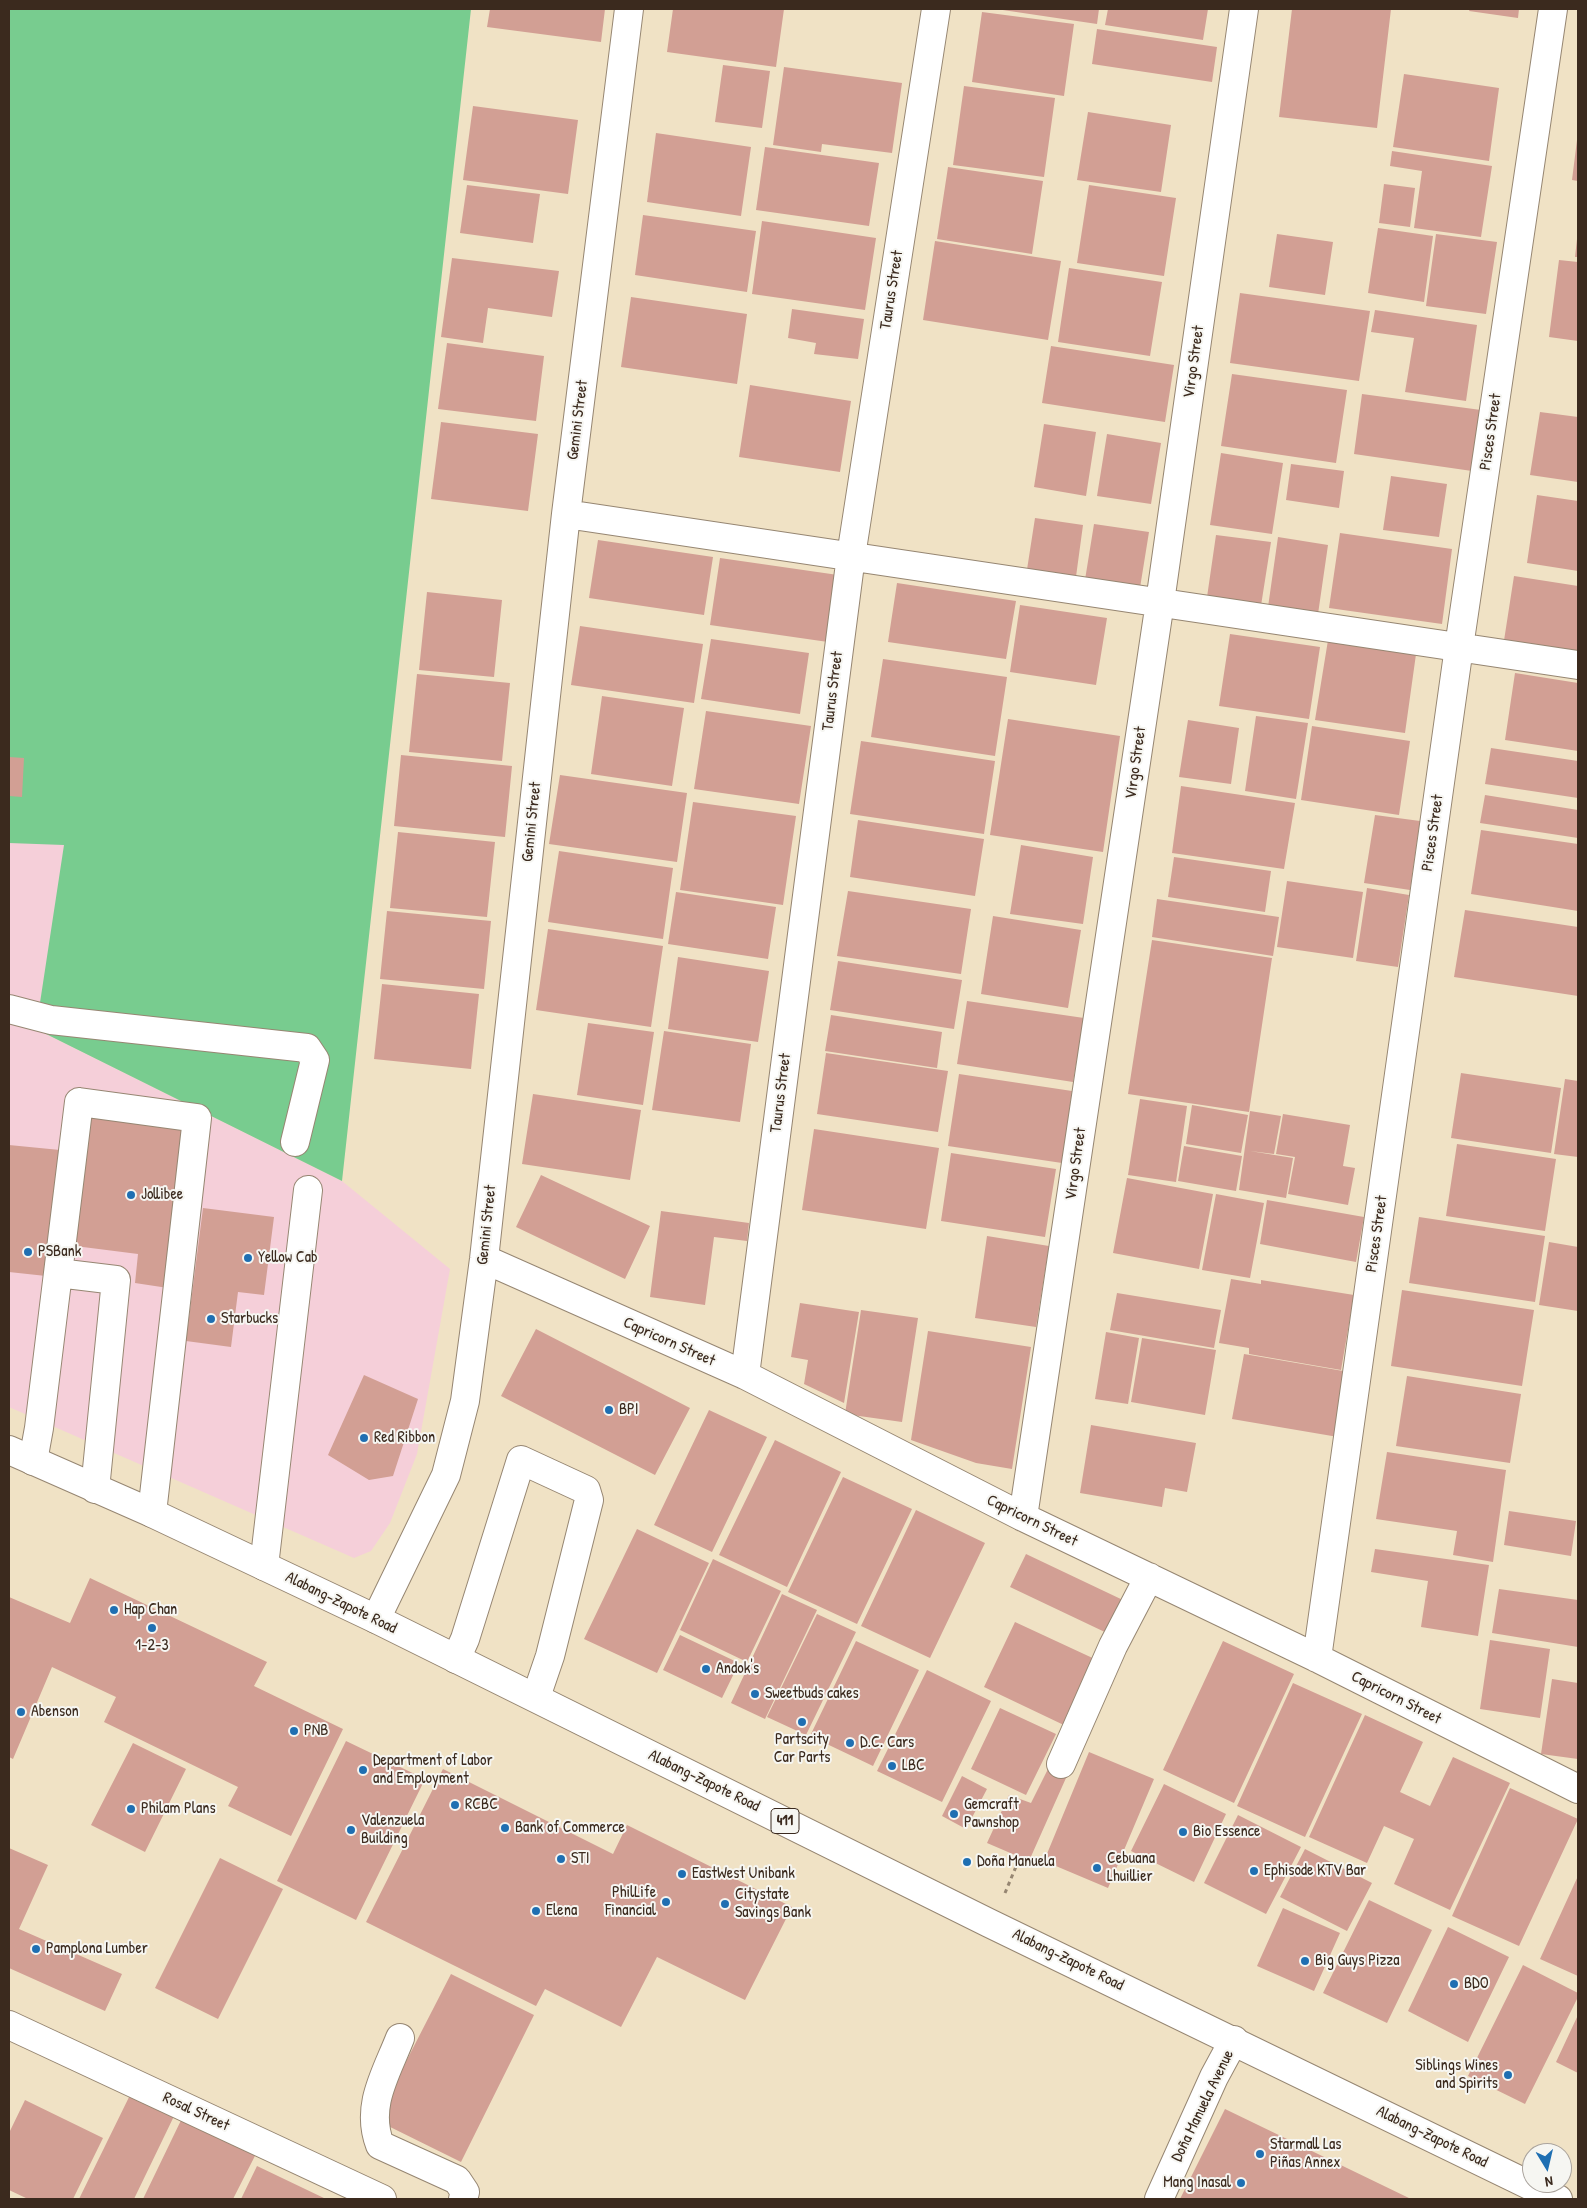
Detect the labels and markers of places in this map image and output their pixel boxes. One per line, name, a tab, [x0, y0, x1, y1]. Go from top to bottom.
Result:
place label: Jollibee	[141, 1185, 183, 1205]
marker: Jollibee	[125, 1189, 137, 1201]
place label: PSBank	[38, 1242, 81, 1262]
marker: PSBank	[22, 1246, 34, 1258]
place label: Yellow Cab	[258, 1248, 318, 1268]
marker: Yellow Cab	[242, 1252, 254, 1264]
place label: Starbucks	[221, 1309, 278, 1329]
marker: Starbucks	[205, 1313, 217, 1325]
place label: BPI	[619, 1400, 639, 1420]
marker: BPI	[603, 1404, 615, 1416]
place label: Red Ribbon	[374, 1428, 435, 1448]
marker: Red Ribbon	[358, 1432, 370, 1444]
place label: Hap Chan	[124, 1600, 177, 1620]
marker: Hap Chan	[108, 1604, 120, 1616]
marker: 1-2-3	[146, 1622, 158, 1634]
place label: 1-2-3	[135, 1636, 169, 1656]
place label: Andok's	[716, 1659, 759, 1679]
marker: Andok's	[700, 1663, 712, 1675]
place label: Sweetbuds cakes	[765, 1684, 859, 1704]
marker: Sweetbuds cakes	[749, 1688, 761, 1700]
place label: Abenson	[31, 1702, 79, 1722]
marker: Abenson	[15, 1706, 27, 1718]
marker: Partscity Car Parts	[796, 1716, 808, 1728]
place label: PNB	[304, 1721, 328, 1741]
marker: PNB	[288, 1725, 300, 1737]
place label: Partscity Car Parts	[774, 1730, 830, 1768]
place label: D.C. Cars	[860, 1733, 914, 1753]
marker: D.C. Cars	[844, 1737, 856, 1749]
place label: Department of Labor and Employment	[373, 1751, 493, 1789]
place label: LBC	[902, 1756, 925, 1776]
marker: LBC	[886, 1760, 898, 1772]
marker: Department of Labor and Employment	[357, 1764, 369, 1776]
place label: RCBC	[465, 1795, 498, 1815]
place label: Gemcraft Pawnshop	[964, 1795, 1019, 1833]
place label: Philam Plans	[141, 1799, 216, 1819]
marker: RCBC	[449, 1799, 461, 1811]
marker: Philam Plans	[125, 1803, 137, 1815]
marker: Gemcraft Pawnshop	[948, 1808, 960, 1820]
place label: Valenzuela Building	[361, 1811, 424, 1849]
place label: Bank of Commerce	[515, 1818, 625, 1838]
marker: Bank of Commerce	[499, 1822, 511, 1834]
place label: Bio Essence	[1193, 1822, 1260, 1842]
marker: Valenzuela Building	[345, 1824, 357, 1836]
marker: Bio Essence	[1177, 1826, 1189, 1838]
place label: STI	[571, 1849, 590, 1869]
place label: Cebuana Lhuillier	[1107, 1849, 1155, 1887]
place label: Doña Manuela	[977, 1852, 1055, 1872]
marker: STI	[555, 1853, 567, 1865]
marker: Doña Manuela	[961, 1856, 973, 1868]
place label: Ephisode KTV Bar	[1264, 1861, 1366, 1881]
marker: Cebuana Lhuillier	[1091, 1862, 1103, 1874]
place label: EastWest Unibank	[692, 1864, 795, 1884]
marker: Ephisode KTV Bar	[1248, 1865, 1260, 1877]
marker: EastWest Unibank	[676, 1868, 688, 1880]
place label: PhilLife Financial	[605, 1883, 656, 1921]
place label: Citystate Savings Bank	[735, 1885, 811, 1923]
marker: PhilLife Financial	[660, 1896, 672, 1908]
marker: Citystate Savings Bank	[719, 1898, 731, 1910]
place label: Elena	[546, 1901, 577, 1921]
marker: Elena	[530, 1905, 542, 1917]
place label: Pamplona Lumber	[46, 1939, 148, 1959]
marker: Pamplona Lumber	[30, 1943, 42, 1955]
place label: Big Guys Pizza	[1315, 1951, 1399, 1971]
marker: Big Guys Pizza	[1299, 1955, 1311, 1967]
place label: BDO	[1464, 1974, 1489, 1994]
marker: BDO	[1448, 1978, 1460, 1990]
place label: Siblings Wines and Spirits	[1415, 2056, 1498, 2094]
marker: Siblings Wines and Spirits	[1502, 2069, 1514, 2081]
place label: Starmall Las Piñas Annex	[1270, 2135, 1341, 2173]
marker: Starmall Las Piñas Annex	[1254, 2148, 1266, 2160]
place label: Mang Inasal	[1163, 2173, 1231, 2193]
marker: Mang Inasal	[1235, 2177, 1247, 2189]

